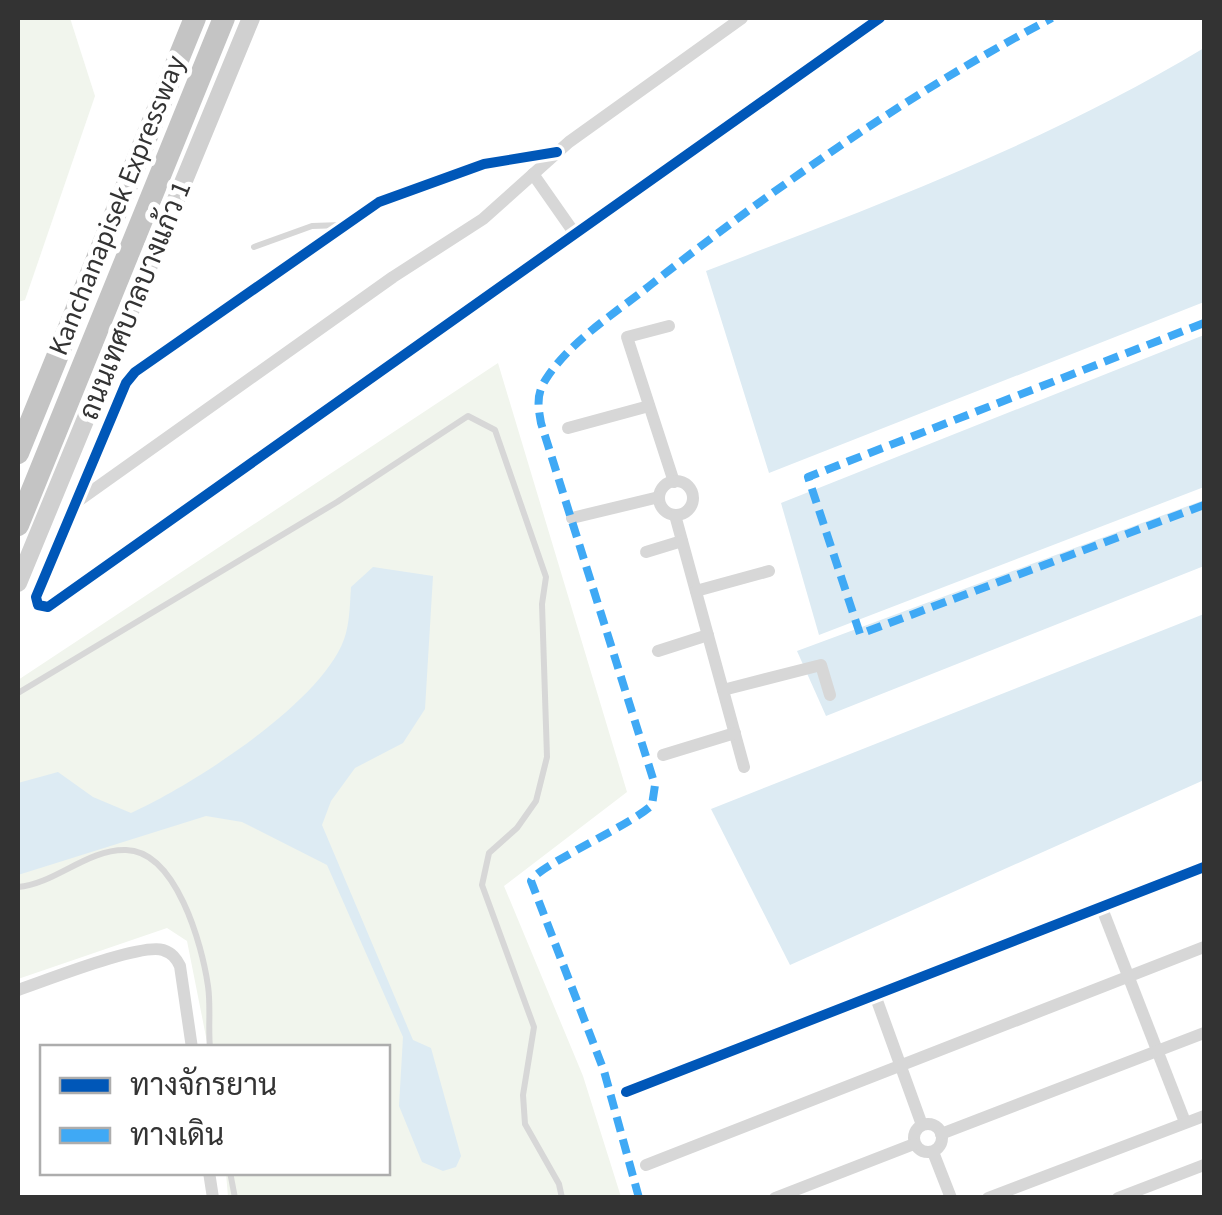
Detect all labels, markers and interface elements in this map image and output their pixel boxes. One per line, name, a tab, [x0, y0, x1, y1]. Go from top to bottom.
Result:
street label: Kanchanapisek Expressway	[38, 49, 195, 361]
street label: ถนนเทศบาลบางแก้ว 1	[69, 175, 201, 426]
legend	[40, 1045, 390, 1175]
text: ทางจักรยาน	[130, 1064, 277, 1107]
text: ทางเดิน	[130, 1114, 224, 1157]

